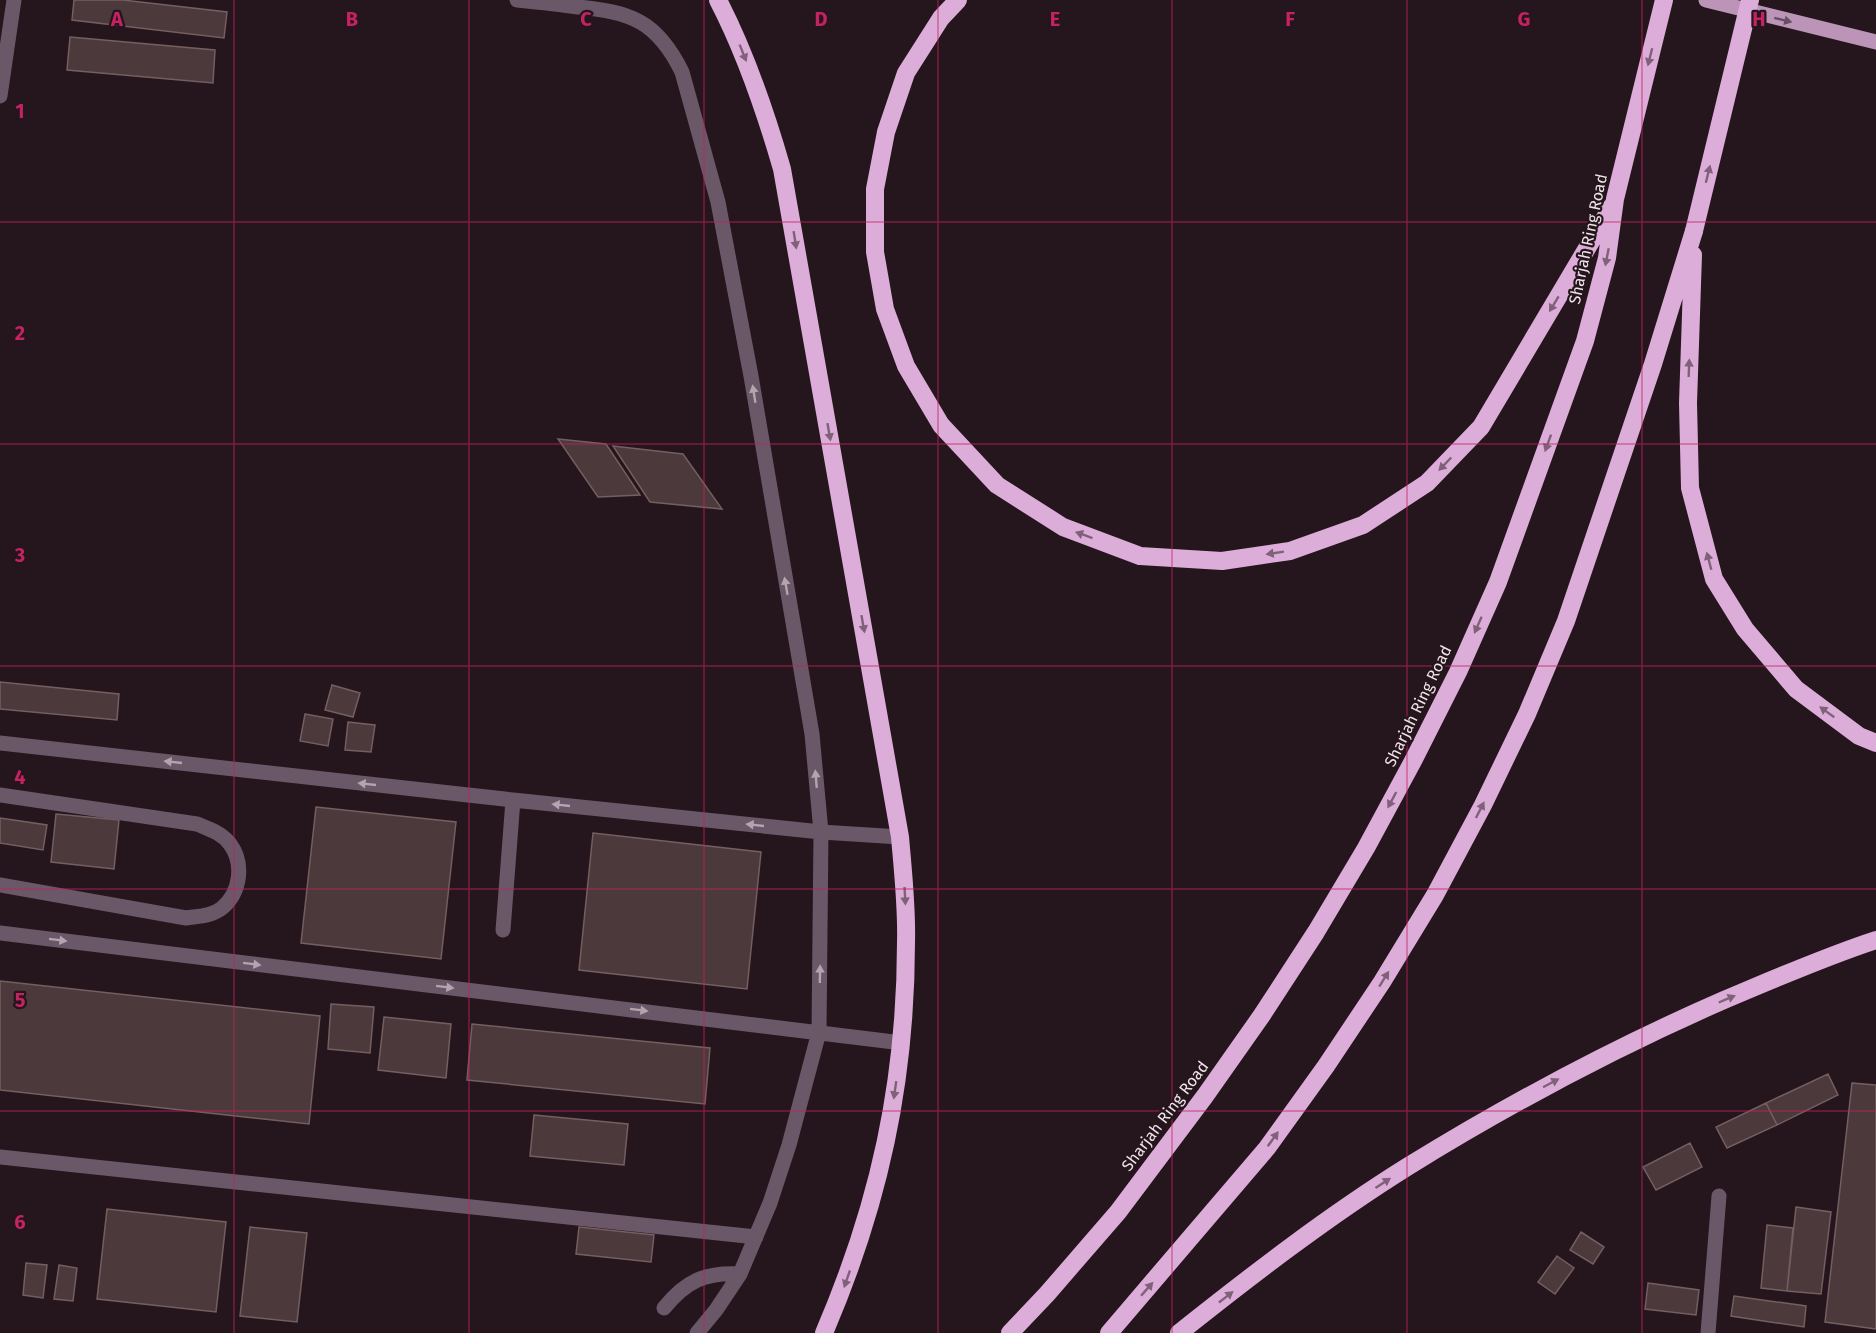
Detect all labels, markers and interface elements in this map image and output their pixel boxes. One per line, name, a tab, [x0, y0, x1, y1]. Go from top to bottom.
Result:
text: A	[110, 7, 124, 31]
text: B	[346, 7, 358, 31]
text: C	[580, 7, 592, 31]
text: D	[814, 7, 828, 31]
text: E	[1050, 7, 1060, 31]
text: F	[1285, 7, 1295, 31]
text: G	[1518, 7, 1530, 31]
text: H	[1752, 7, 1766, 31]
one-way arrow	[1774, 15, 1792, 25]
one-way arrow	[739, 44, 748, 62]
one-way arrow	[1645, 48, 1655, 66]
text: 1	[15, 99, 25, 123]
one-way arrow	[1703, 165, 1713, 183]
street label: Sharjah Ring Road	[1565, 172, 1611, 306]
one-way arrow	[791, 231, 800, 250]
one-way arrow	[1602, 248, 1611, 267]
one-way arrow	[1548, 296, 1559, 312]
text: 2	[15, 321, 25, 345]
one-way arrow	[1684, 359, 1693, 378]
one-way arrow	[749, 384, 758, 403]
one-way arrow	[825, 423, 834, 442]
one-way arrow	[1542, 434, 1552, 452]
one-way arrow	[1438, 457, 1452, 471]
one-way arrow	[1075, 530, 1093, 539]
text: 3	[14, 543, 25, 567]
one-way arrow	[1265, 549, 1284, 558]
one-way arrow	[1704, 551, 1714, 570]
one-way arrow	[781, 577, 790, 596]
one-way arrow	[858, 615, 867, 634]
one-way arrow	[1473, 616, 1483, 634]
street label: Sharjah Ring Road	[1380, 642, 1456, 770]
one-way arrow	[1819, 706, 1835, 718]
one-way arrow	[163, 757, 182, 767]
text: 4	[14, 765, 26, 789]
one-way arrow	[811, 769, 821, 788]
one-way arrow	[357, 779, 376, 789]
one-way arrow	[1387, 792, 1397, 809]
one-way arrow	[551, 800, 570, 810]
one-way arrow	[1475, 801, 1485, 818]
one-way arrow	[745, 820, 764, 830]
one-way arrow	[900, 886, 909, 905]
one-way arrow	[49, 936, 68, 945]
one-way arrow	[242, 959, 261, 968]
one-way arrow	[815, 964, 825, 983]
one-way arrow	[1378, 971, 1389, 987]
one-way arrow	[436, 982, 455, 992]
text: 5	[15, 988, 26, 1012]
one-way arrow	[1718, 994, 1736, 1003]
one-way arrow	[629, 1006, 648, 1015]
street label: Sharjah Ring Road	[1118, 1057, 1212, 1175]
one-way arrow	[1543, 1078, 1560, 1088]
one-way arrow	[891, 1081, 900, 1100]
one-way arrow	[1267, 1132, 1279, 1148]
one-way arrow	[1375, 1177, 1392, 1188]
text: 6	[14, 1210, 26, 1234]
one-way arrow	[841, 1270, 851, 1288]
one-way arrow	[1140, 1282, 1153, 1297]
one-way arrow	[1217, 1291, 1233, 1303]

